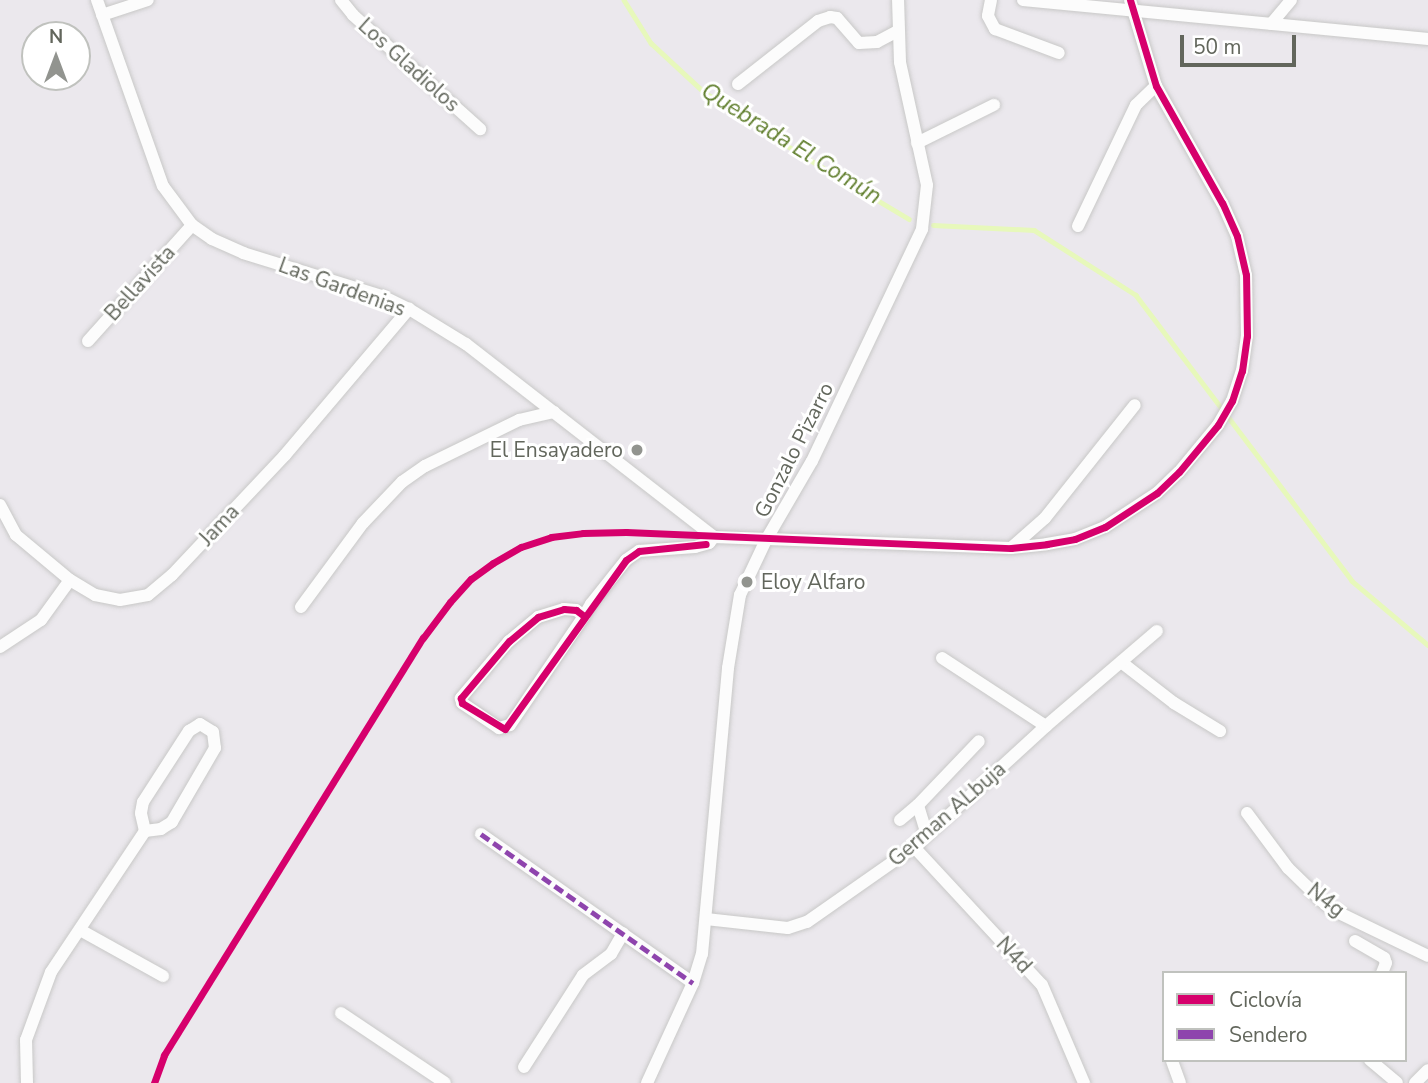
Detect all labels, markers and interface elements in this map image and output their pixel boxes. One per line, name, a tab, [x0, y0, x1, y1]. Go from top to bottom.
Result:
street label: Los Gladiolos	[353, 13, 465, 117]
north arrow	[21, 21, 91, 91]
scale bar	[1183, 21, 1298, 65]
text: N	[49, 24, 63, 50]
text: 50 m	[1193, 33, 1242, 61]
water label: Quebrada El Común	[696, 77, 886, 211]
street label: Bellavista	[100, 240, 180, 326]
street label: Las Gardenias	[275, 252, 409, 322]
street label: Gonzalo Pizarro	[749, 378, 839, 522]
place label: El Ensayadero	[490, 437, 623, 463]
marker: El Ensayadero	[629, 442, 645, 458]
street label: Jama	[194, 499, 244, 551]
place label: Eloy Alfaro	[761, 569, 866, 595]
marker: Eloy Alfaro	[739, 574, 755, 590]
street label: German ALbuja	[883, 756, 1011, 872]
street label: N4g	[1302, 878, 1350, 922]
street label: N4d	[991, 932, 1037, 978]
legend	[1162, 971, 1407, 1062]
text: Ciclovía	[1229, 986, 1302, 1014]
text: Sendero	[1229, 1021, 1308, 1049]

